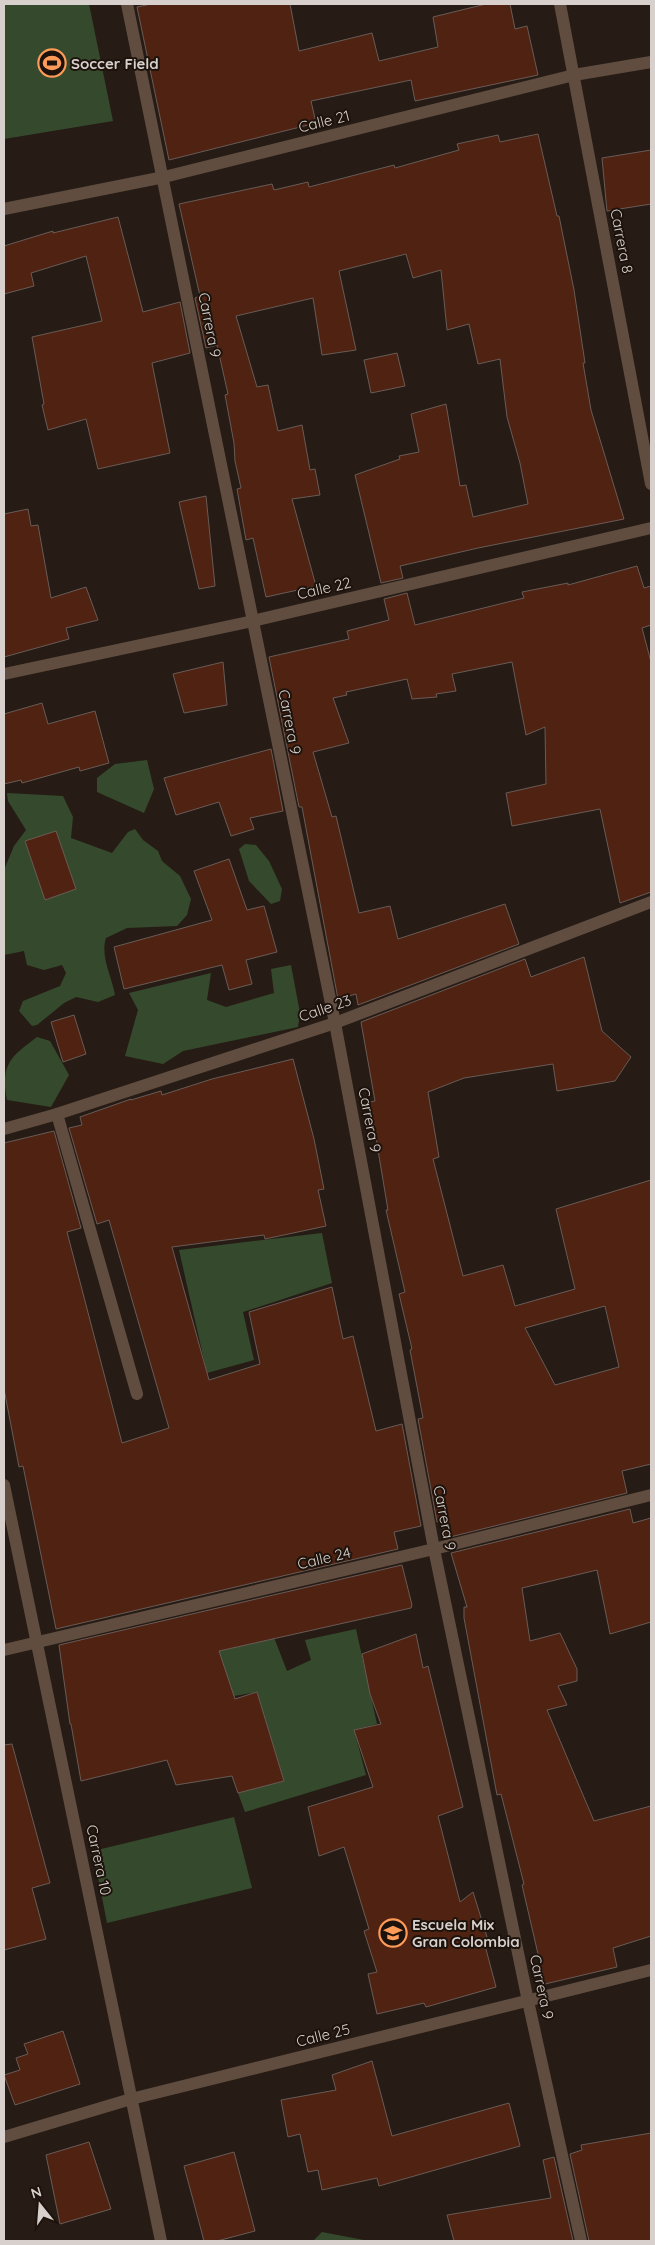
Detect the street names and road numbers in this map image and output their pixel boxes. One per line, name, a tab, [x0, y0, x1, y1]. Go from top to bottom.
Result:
street label: Calle 21	[296, 105, 352, 137]
street label: Carrera 8	[606, 207, 638, 275]
street label: Carrera 9	[194, 291, 226, 359]
street label: Calle 22	[295, 573, 353, 603]
street label: Carrera 9	[274, 688, 306, 756]
street label: Calle 23	[296, 990, 354, 1026]
street label: Carrera 9	[354, 1086, 386, 1154]
street label: Carrera 9	[429, 1484, 461, 1552]
street label: Calle 24	[295, 1543, 353, 1573]
street label: Carrera 10	[82, 1823, 116, 1897]
street label: Carrera 9	[526, 1953, 558, 2021]
street label: Calle 25	[294, 2019, 352, 2051]

